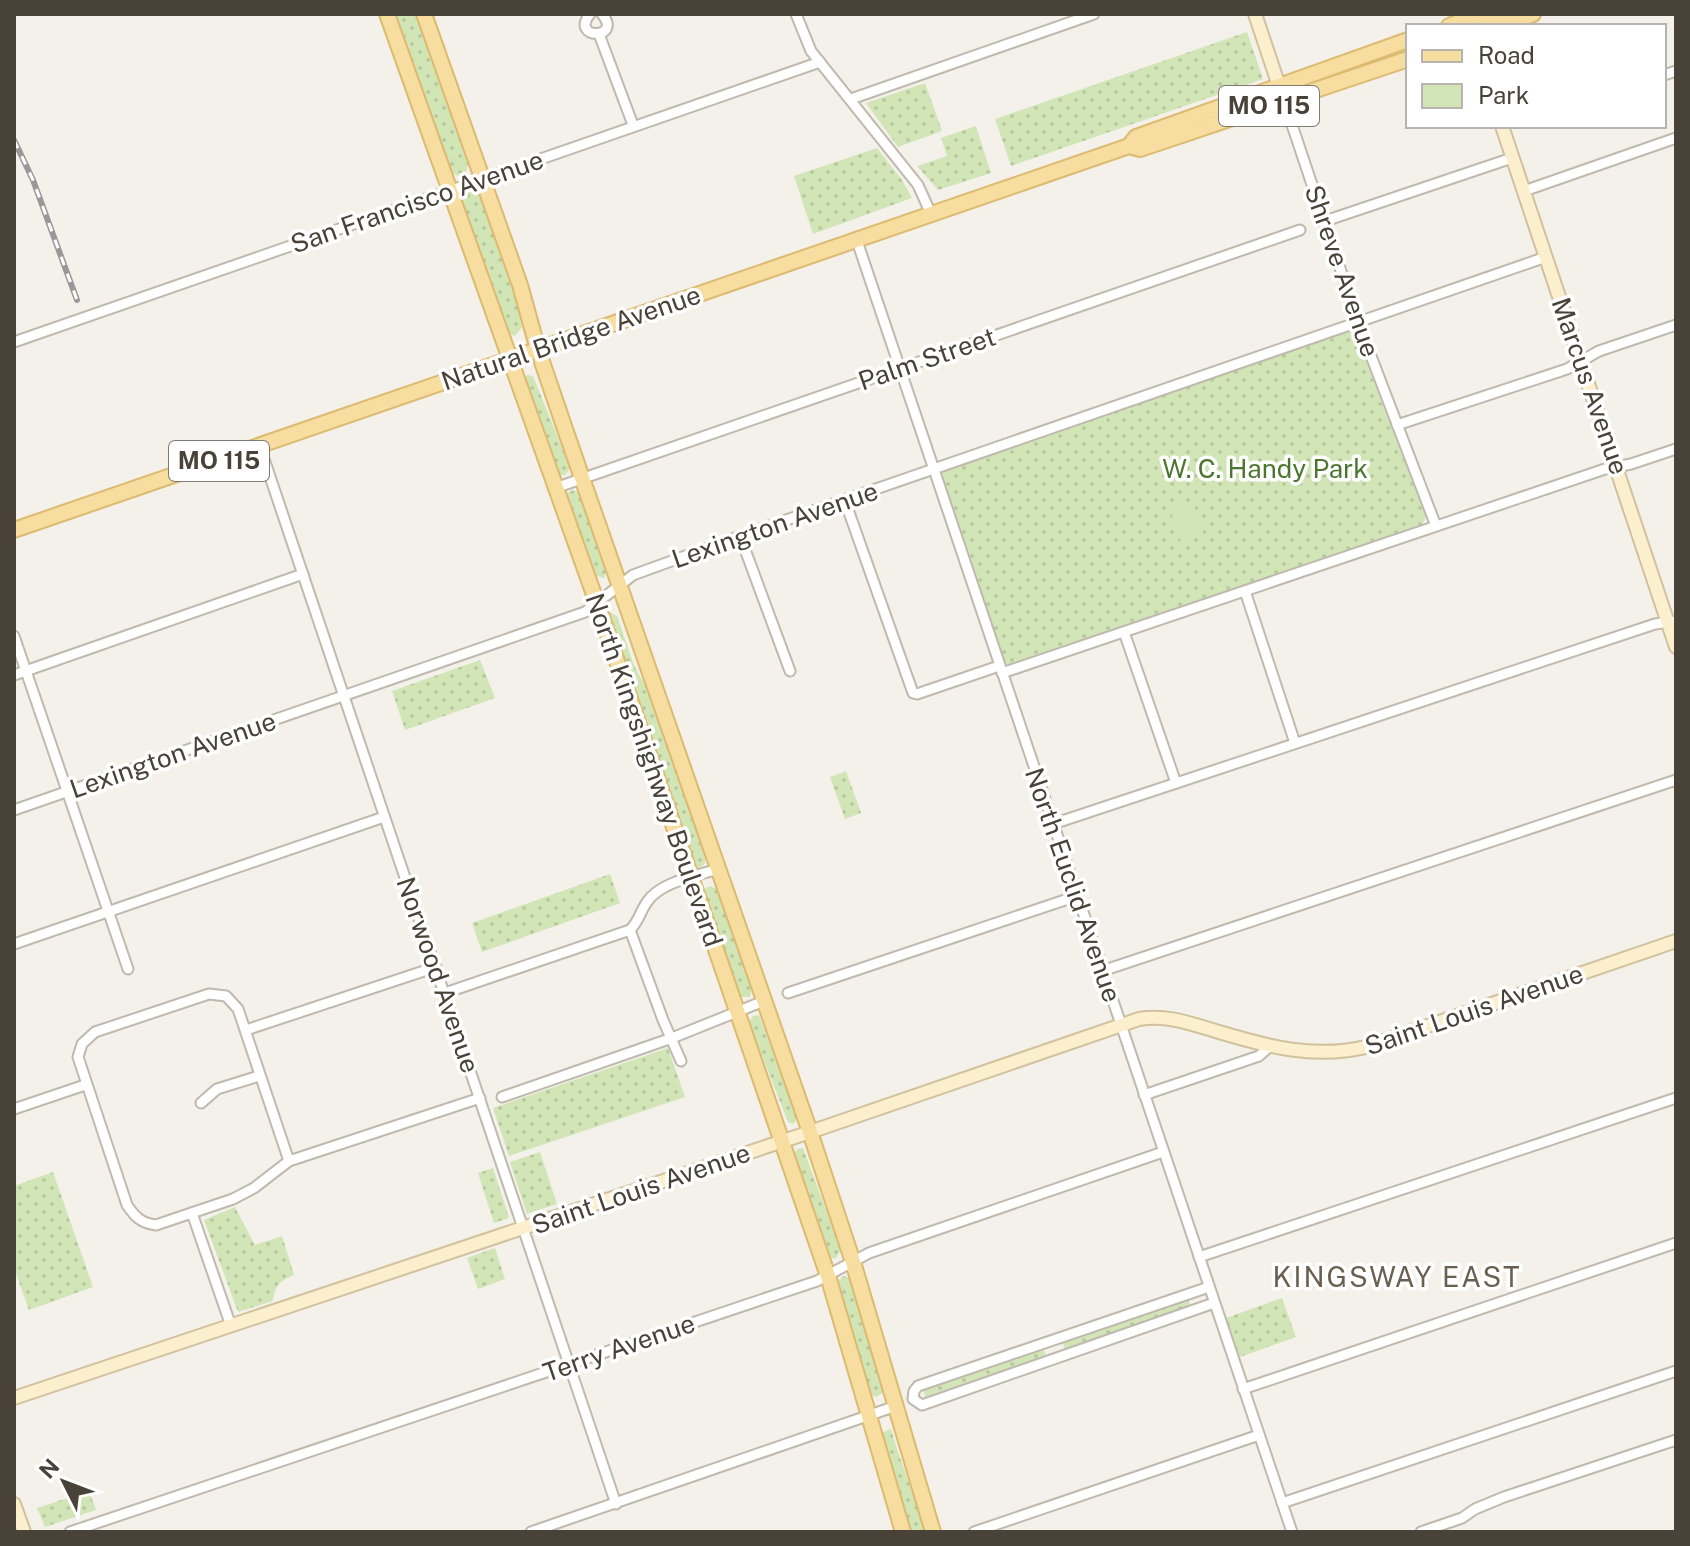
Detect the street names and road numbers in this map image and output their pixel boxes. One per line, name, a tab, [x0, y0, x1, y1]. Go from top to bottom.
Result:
road number: MO 115	[1219, 86, 1319, 126]
street label: San Francisco Avenue	[286, 144, 547, 259]
street label: Shreve Avenue	[1299, 181, 1386, 361]
street label: Natural Bridge Avenue	[437, 279, 705, 397]
street label: Marcus Avenue	[1546, 293, 1635, 478]
street label: Palm Street	[854, 321, 1000, 396]
road number: MO 115	[169, 441, 269, 481]
street label: Lexington Avenue	[668, 475, 882, 574]
street label: North Kingshighway Boulevard	[579, 589, 730, 951]
street label: Lexington Avenue	[66, 705, 280, 804]
street label: North Euclid Avenue	[1019, 764, 1128, 1006]
street label: Norwood Avenue	[390, 873, 487, 1077]
street label: Saint Louis Avenue	[1361, 958, 1587, 1061]
street label: Saint Louis Avenue	[528, 1137, 754, 1240]
street label: Terry Avenue	[539, 1307, 699, 1388]

